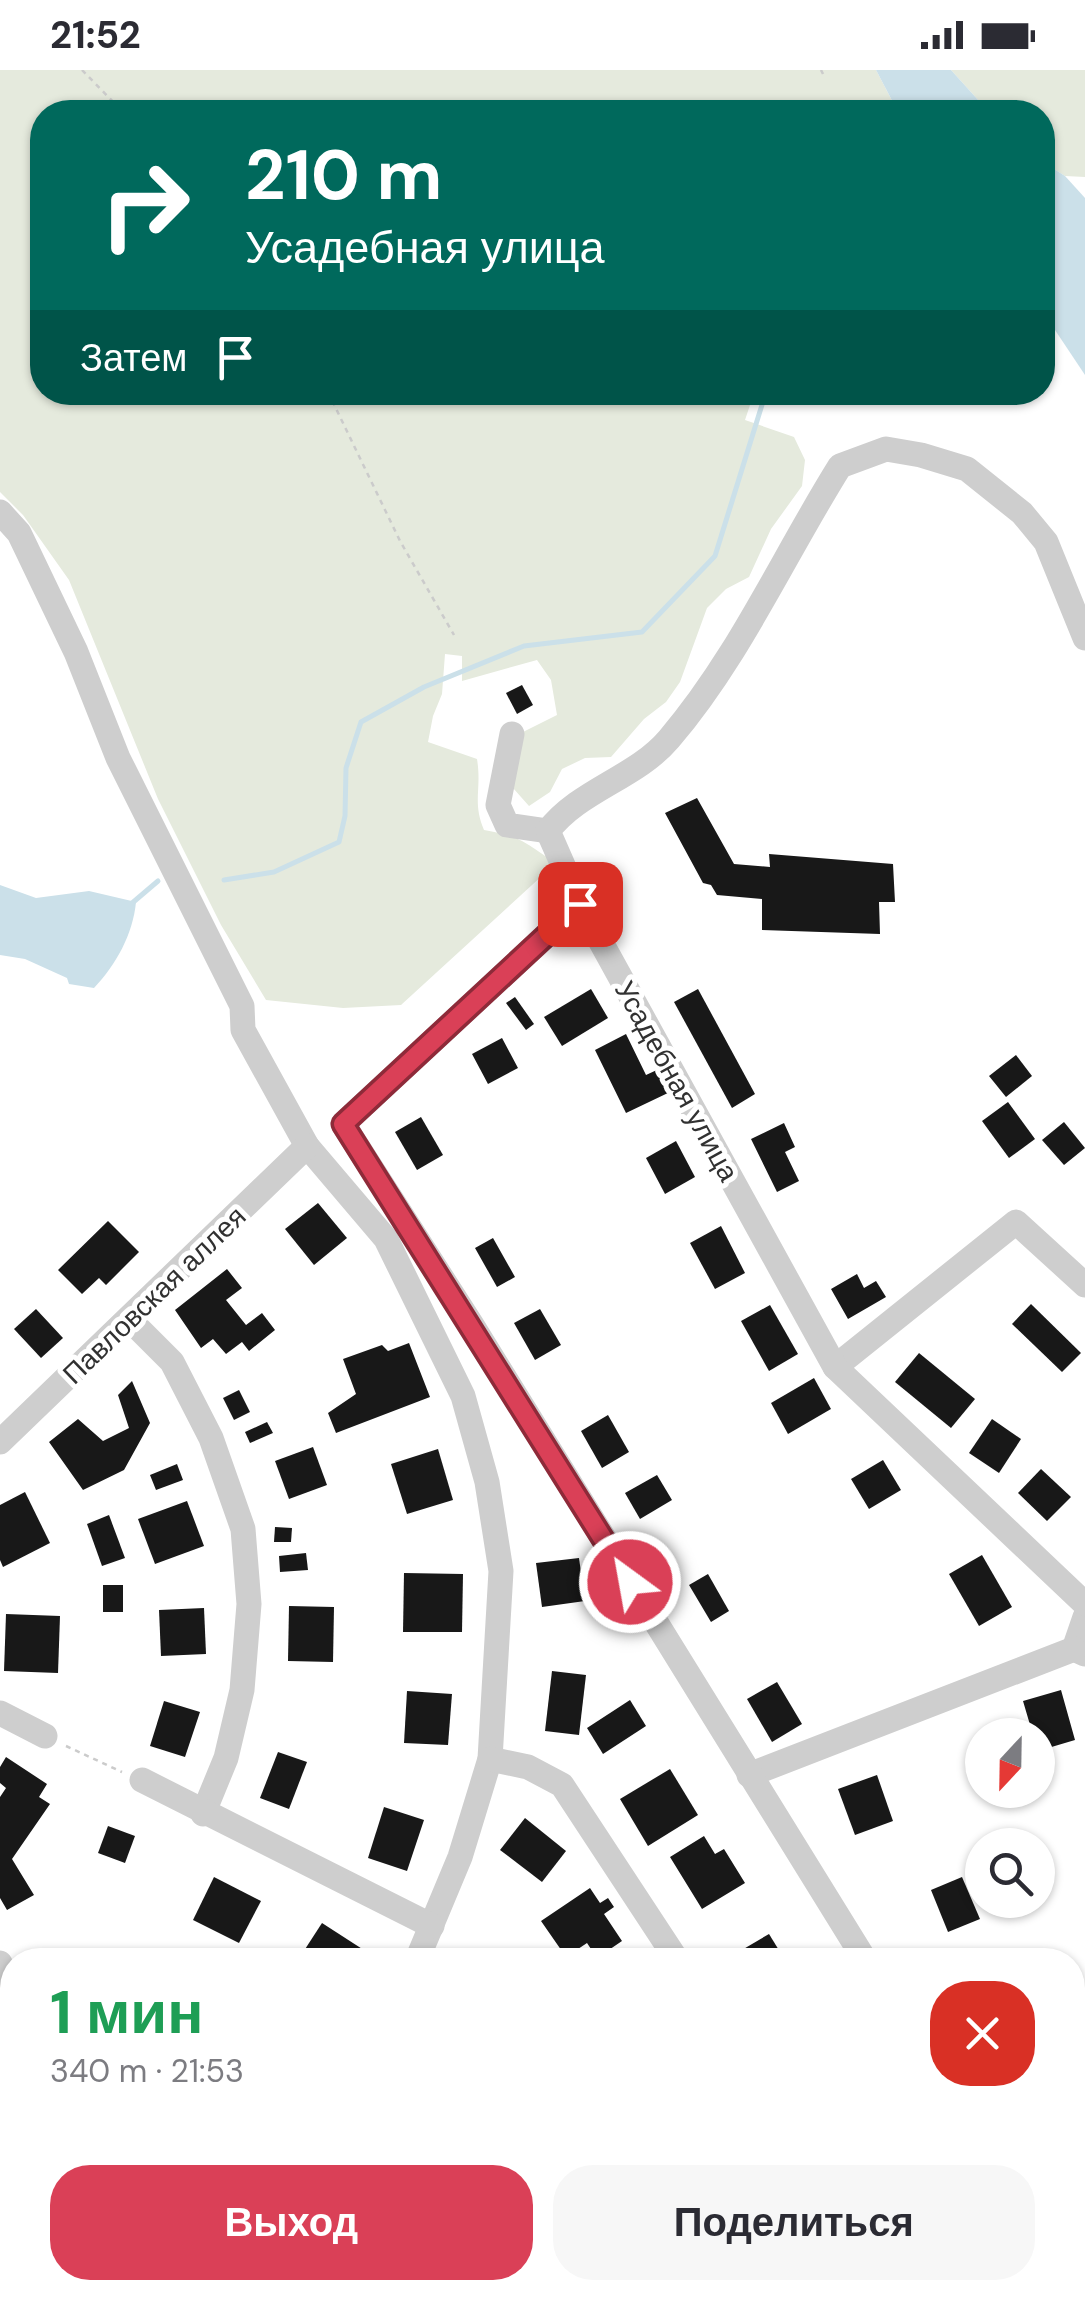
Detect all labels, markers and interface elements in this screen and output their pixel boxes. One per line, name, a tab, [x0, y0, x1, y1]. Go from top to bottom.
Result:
text: 21:52	[50, 10, 141, 60]
text: 210 m	[245, 130, 442, 221]
icon: right	[80, 140, 210, 270]
text: Усадебная улица	[245, 218, 605, 277]
icon: arrive	[208, 330, 263, 385]
text: Затем	[80, 333, 188, 383]
pin	[538, 862, 623, 947]
icon: arrive	[553, 877, 608, 932]
street label: Усадебная улица	[606, 974, 747, 1188]
street label: Павловская аллея	[55, 1198, 254, 1392]
position arrow	[578, 1530, 682, 1634]
north arrow	[965, 1718, 1055, 1808]
map controls	[965, 1718, 1055, 1918]
button: search	[965, 1828, 1055, 1918]
text: 1 мин	[50, 1973, 203, 2052]
button: close	[930, 1981, 1035, 2086]
text: 340 m · 21:53	[50, 2050, 244, 2092]
button: Выход	[50, 2165, 533, 2280]
button: Поделиться	[553, 2165, 1035, 2280]

